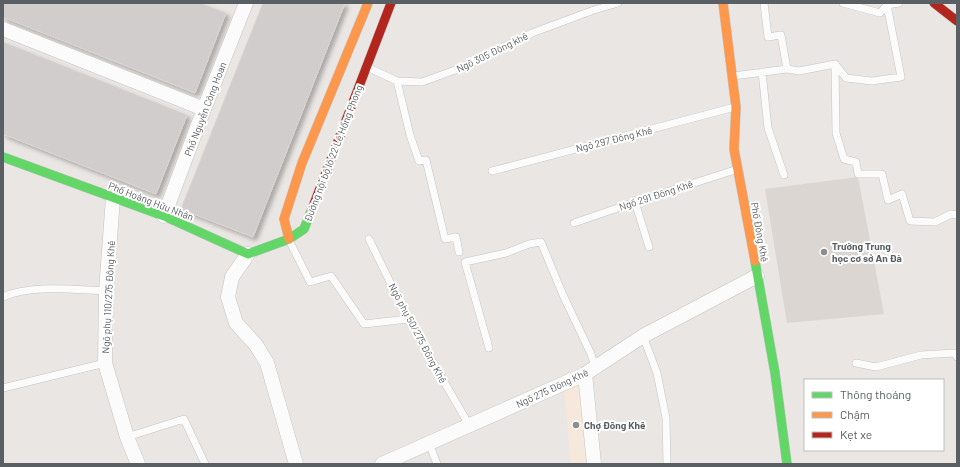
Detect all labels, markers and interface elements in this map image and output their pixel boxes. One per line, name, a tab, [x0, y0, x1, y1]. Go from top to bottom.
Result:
street label: Ngõ 305 Đông khê	[454, 30, 530, 74]
street label: Phố Nguyễn Công Hoan	[181, 60, 229, 158]
street label: Đường nội bộ lô 22 Lê Hồng Phong	[301, 83, 365, 223]
street label: Ngõ 297 Đông Khê	[574, 124, 654, 154]
street label: Ngõ 291 Đông Khê	[618, 177, 694, 213]
street label: Phố Hoàng Hữu Nhân	[107, 179, 195, 223]
street label: Phố Đông Khê	[749, 201, 771, 263]
street label: Ngõ phụ 110/275 Đông Khê	[99, 240, 117, 354]
place label: Trường Trung học cơ sở An Đà	[832, 240, 902, 264]
marker: Trường Trung học cơ sở An Đà	[819, 247, 829, 257]
street label: Ngõ phụ 50/275 Đông Khê	[387, 281, 449, 385]
street label: Ngõ 275 Đông Khê	[514, 366, 590, 410]
legend	[804, 379, 944, 451]
text: Thông thoáng	[840, 387, 911, 401]
text: Chậm	[840, 407, 870, 421]
place label: Chợ Đông Khê	[584, 419, 646, 431]
marker: Chợ Đông Khê	[571, 420, 581, 430]
text: Kẹt xe	[840, 427, 872, 441]

